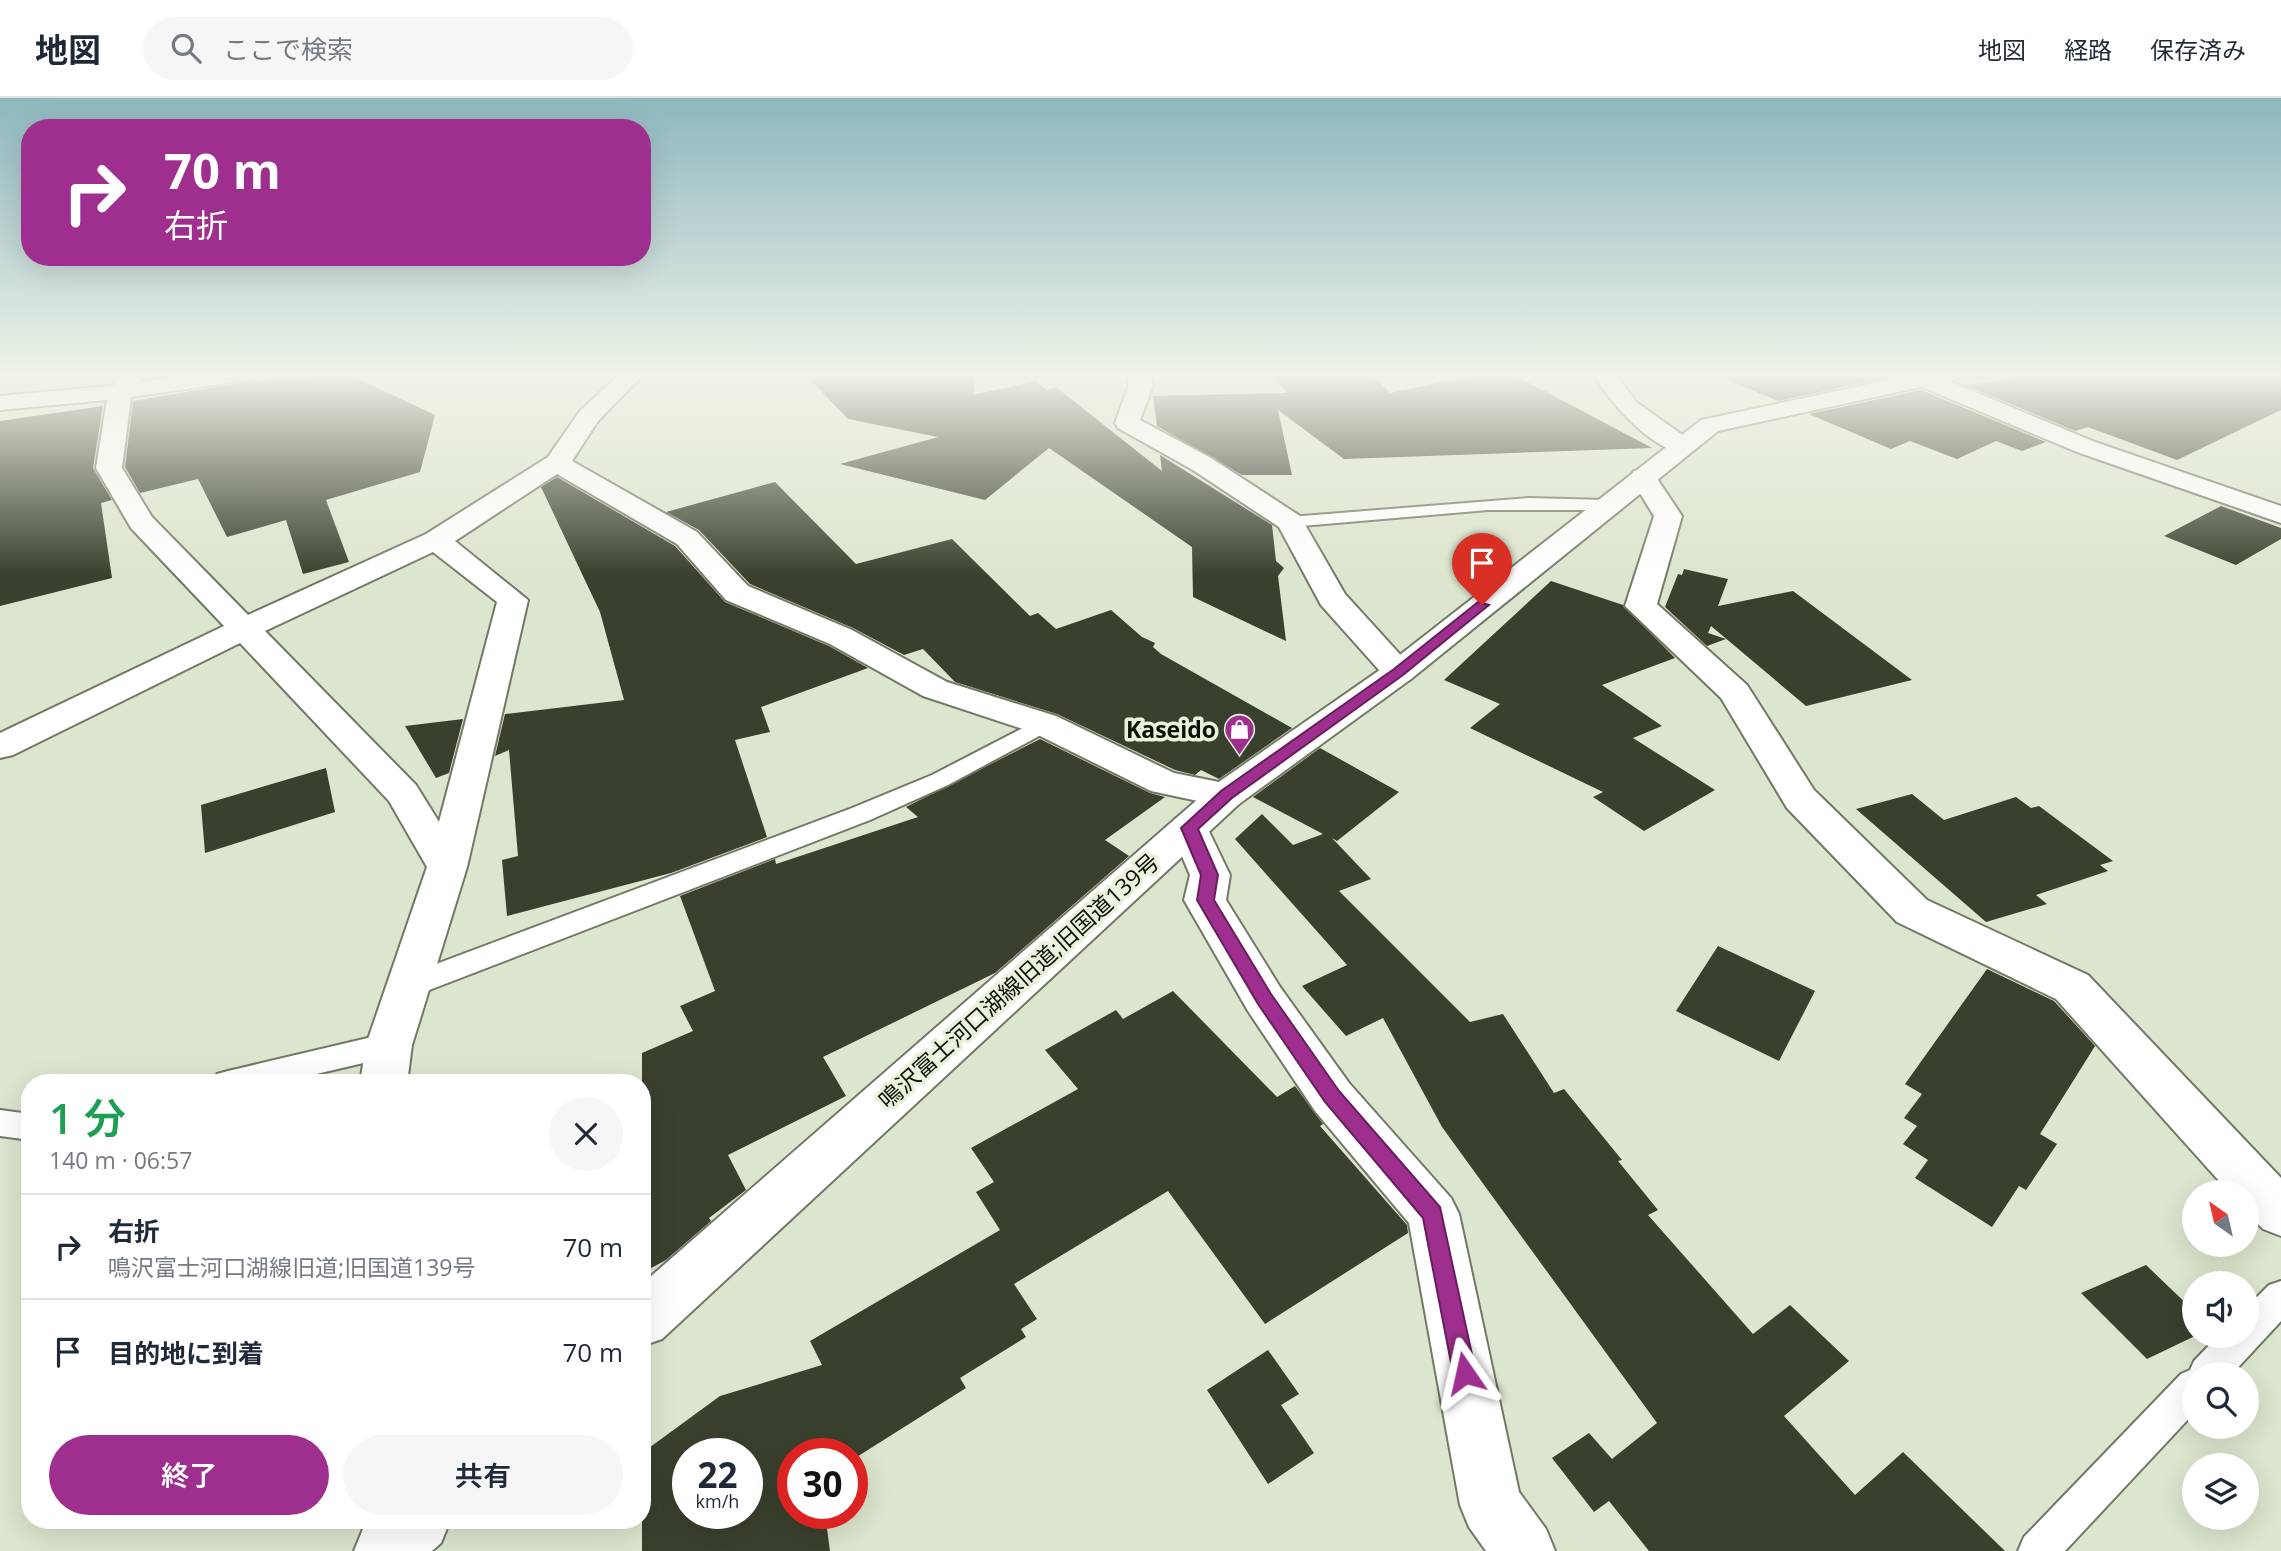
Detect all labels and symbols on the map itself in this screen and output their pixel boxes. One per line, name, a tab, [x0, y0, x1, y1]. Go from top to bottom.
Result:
pin	[1452, 533, 1512, 605]
place label: Kaseido	[1126, 713, 1216, 745]
shop icon: Kaseido	[1222, 713, 1256, 757]
street label: 鳴沢富士河口湖線旧道;旧国道139号	[871, 845, 1166, 1115]
north arrow	[2182, 1180, 2259, 1256]
position arrow	[1428, 1336, 1502, 1410]
speed limit sign: 30	[777, 1438, 868, 1529]

